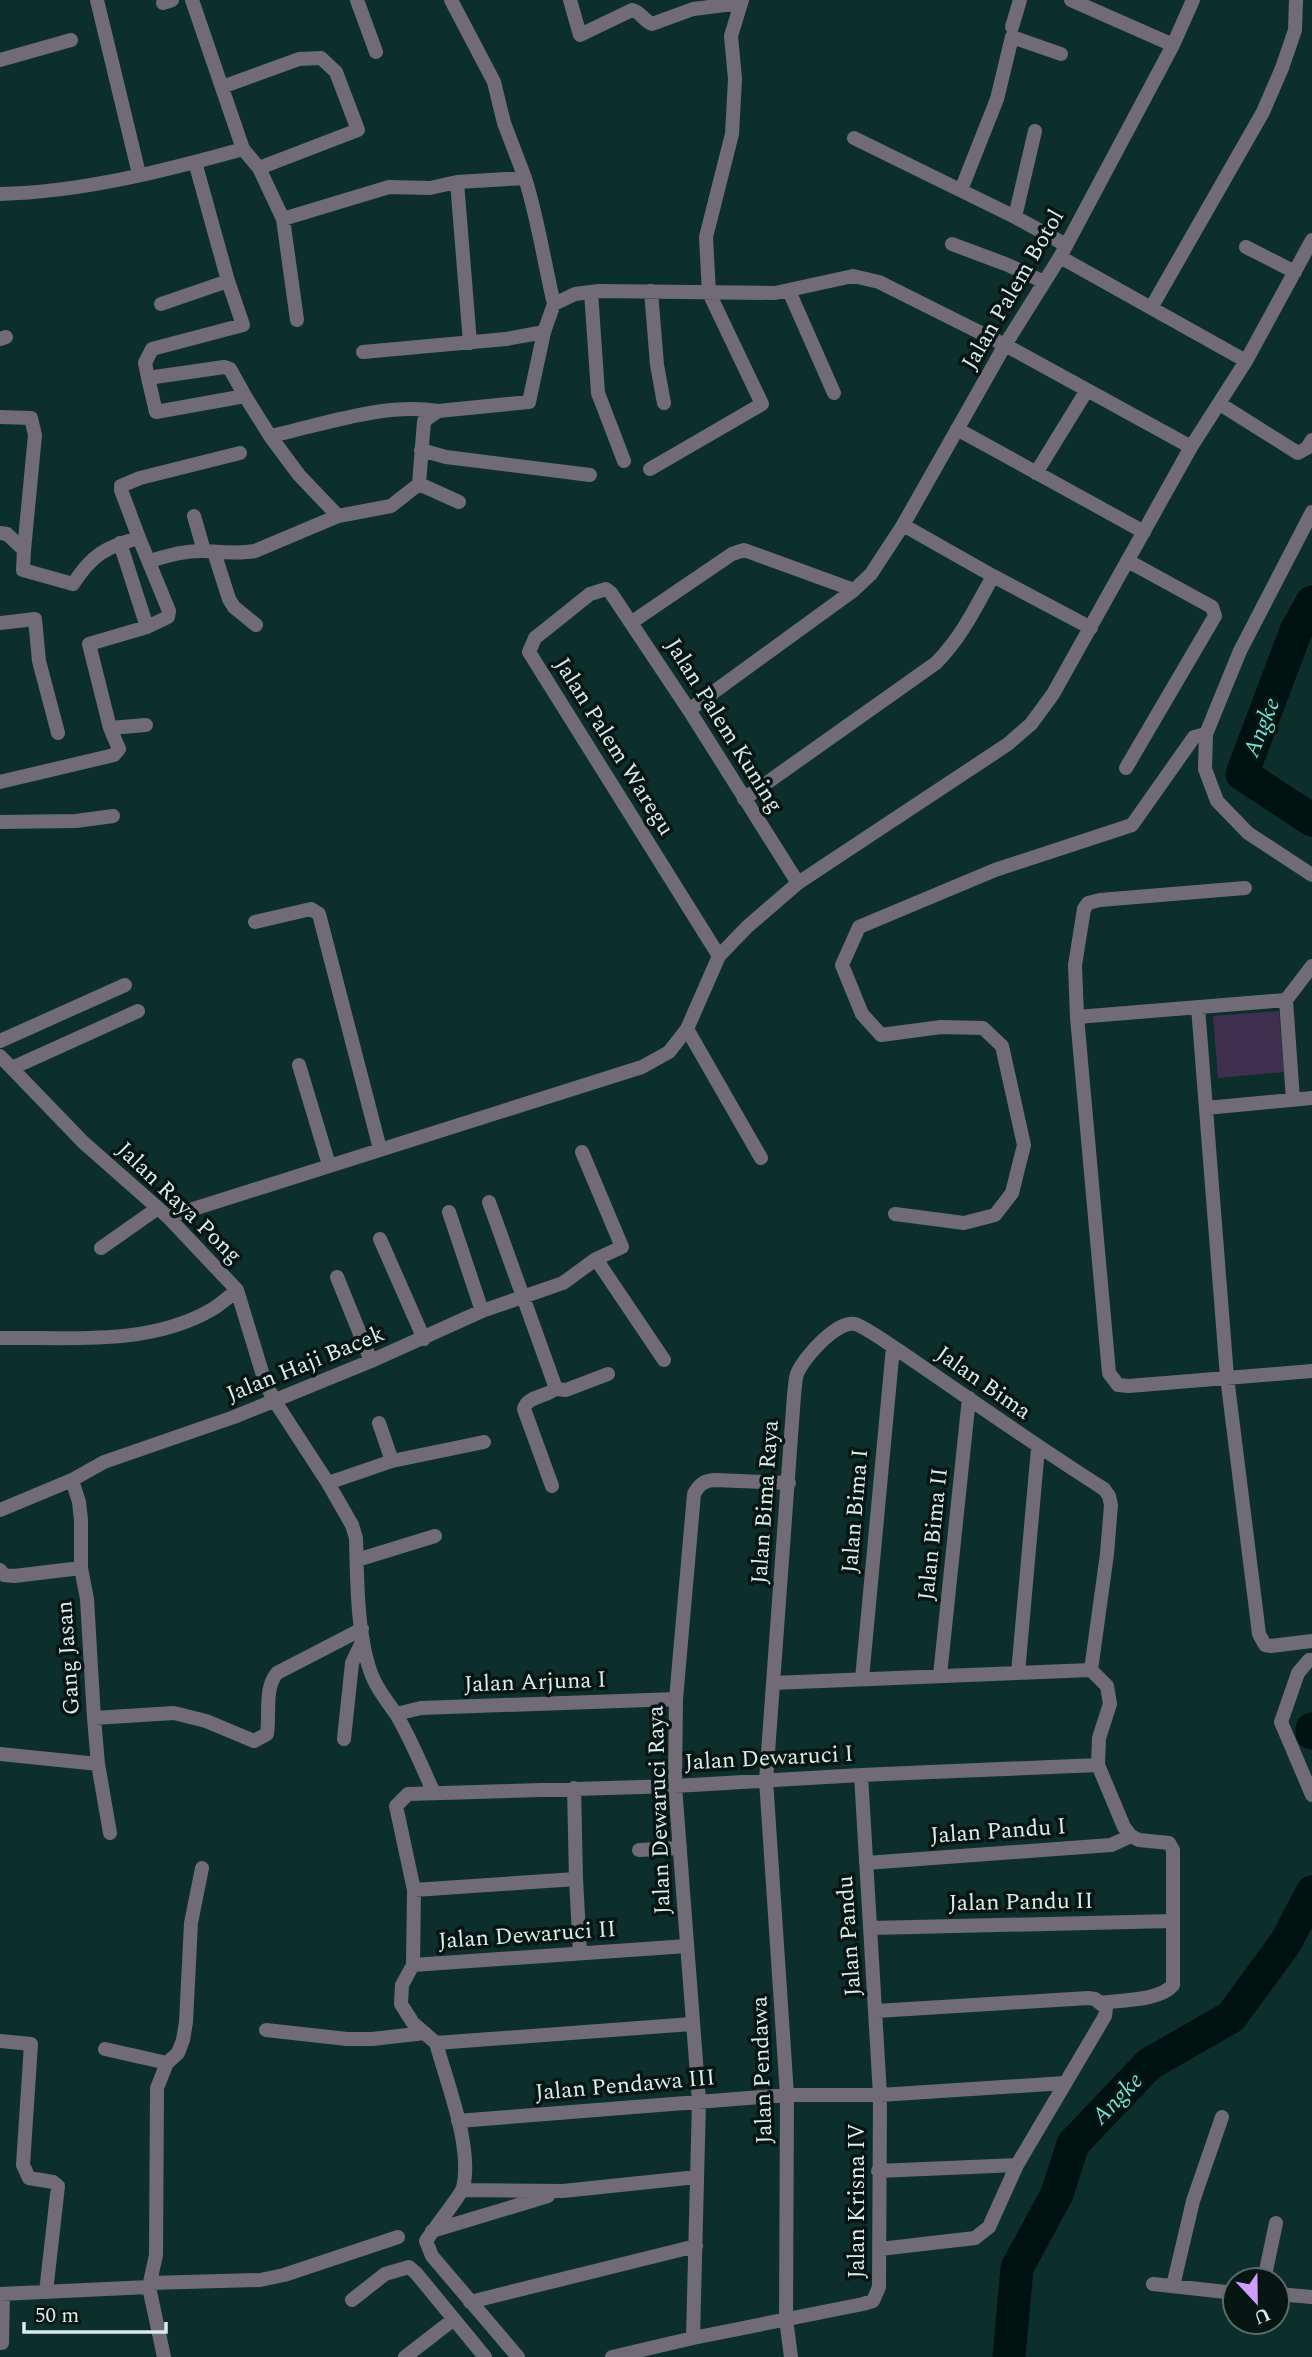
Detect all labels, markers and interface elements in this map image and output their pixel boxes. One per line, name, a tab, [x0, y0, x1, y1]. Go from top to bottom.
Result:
street label: Jalan Palem Botol	[953, 203, 1074, 377]
street label: Jalan Palem Kuning	[656, 632, 792, 820]
street label: Jalan Palem Waregu	[545, 651, 683, 843]
water label: Angke	[1233, 692, 1290, 764]
street label: Jalan Raya Pong	[108, 1134, 250, 1272]
street label: Jalan Haji Bacek	[221, 1317, 390, 1412]
street label: Jalan Bima	[928, 1337, 1038, 1429]
street label: Jalan Bima Raya	[742, 1419, 789, 1585]
street label: Jalan Bima I	[833, 1448, 878, 1575]
street label: Jalan Bima II	[909, 1466, 958, 1602]
street label: Gang Jasan	[47, 1600, 90, 1716]
street label: Jalan Arjuna I	[463, 1663, 607, 1702]
street label: Jalan Dewaruci Raya	[638, 1705, 681, 1915]
street label: Jalan Dewaruci I	[684, 1737, 854, 1780]
street label: Jalan Pandu I	[929, 1809, 1067, 1854]
street label: Jalan Pandu	[828, 1874, 871, 1998]
street label: Jalan Pandu II	[948, 1884, 1094, 1921]
street label: Jalan Dewaruci II	[437, 1912, 617, 1959]
street label: Jalan Pendawa	[742, 1995, 783, 2144]
street label: Jalan Pendawa III	[534, 2060, 717, 2111]
water label: Angke	[1083, 2064, 1152, 2134]
street label: Jalan Krisna IV	[840, 2123, 875, 2279]
north arrow	[1221, 2266, 1291, 2336]
scale bar	[24, 2290, 166, 2334]
text: U	[1249, 2299, 1275, 2332]
text: 50 m	[35, 2300, 79, 2332]

